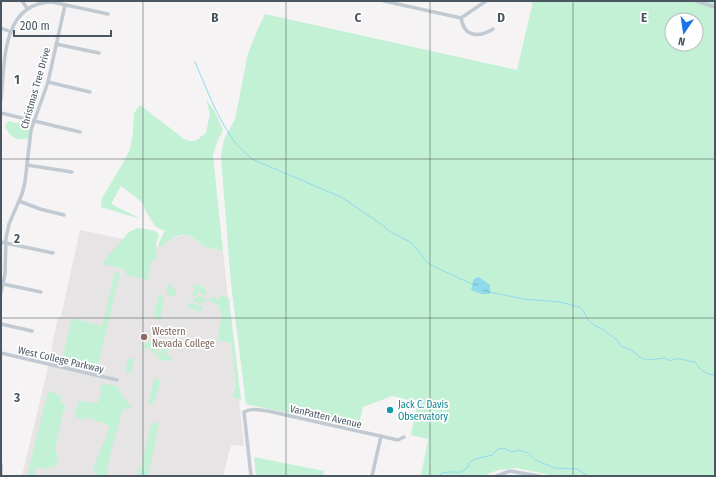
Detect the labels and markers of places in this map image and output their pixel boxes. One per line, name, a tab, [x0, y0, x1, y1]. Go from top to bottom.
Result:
place label: Western Nevada College	[152, 326, 215, 350]
marker: Western Nevada College	[139, 332, 149, 342]
place label: Jack C. Davis Observatory	[398, 399, 448, 423]
marker: Jack C. Davis Observatory	[385, 405, 395, 415]

